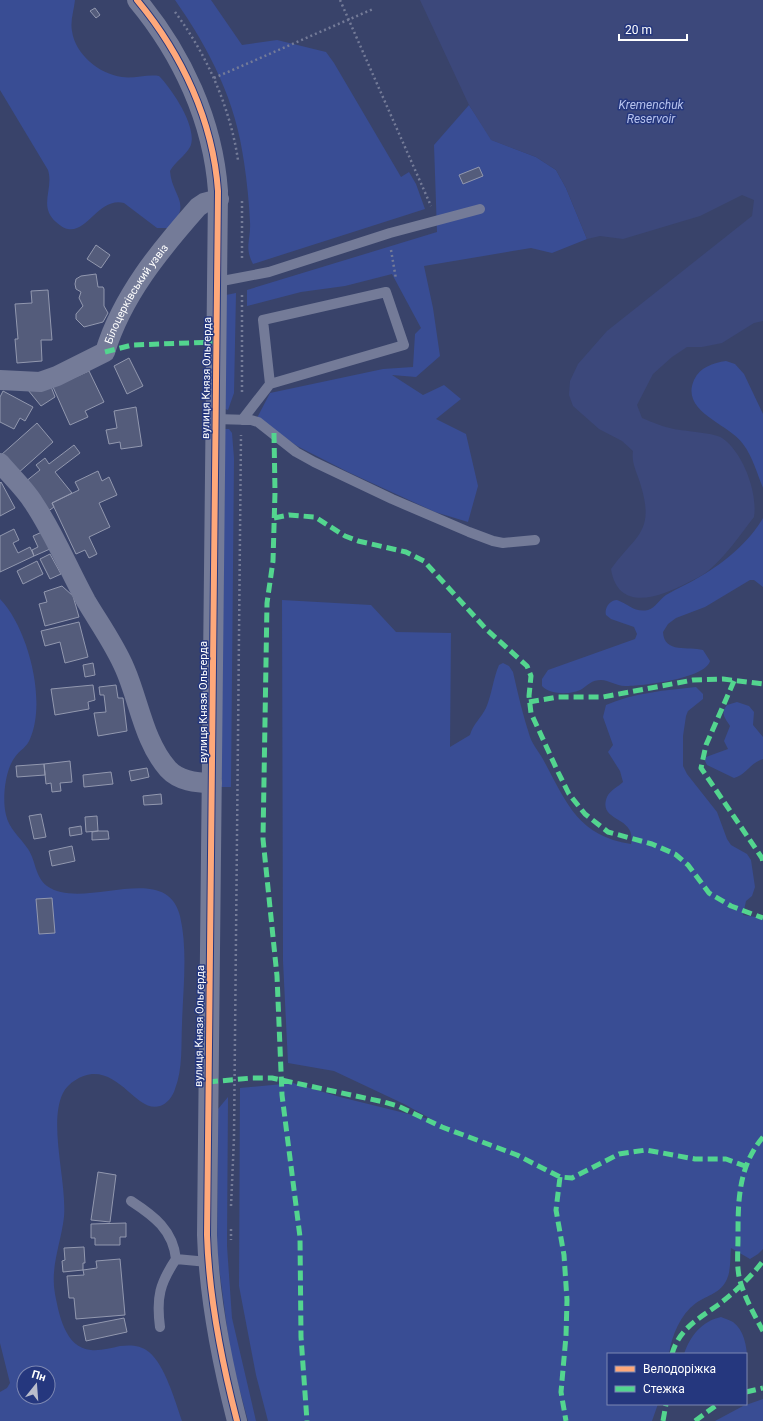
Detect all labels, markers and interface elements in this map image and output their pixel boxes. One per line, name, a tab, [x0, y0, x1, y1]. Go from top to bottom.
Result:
scale bar	[619, 16, 687, 42]
text: 20 m	[625, 23, 652, 37]
water label: Kremenchuk Reservoir	[619, 98, 685, 126]
street label: Білоцерківський узвіз	[102, 241, 171, 346]
street label: вулиця Князя Ольгерда	[199, 317, 214, 439]
street label: вулиця Князя Ольгерда	[197, 641, 210, 763]
street label: вулиця Князя Ольгерда	[192, 965, 207, 1087]
legend	[607, 1353, 747, 1405]
text: Велодоріжка	[643, 1362, 716, 1376]
north arrow	[16, 1365, 56, 1405]
text: Пн	[30, 1368, 47, 1384]
text: Стежка	[643, 1382, 685, 1396]

